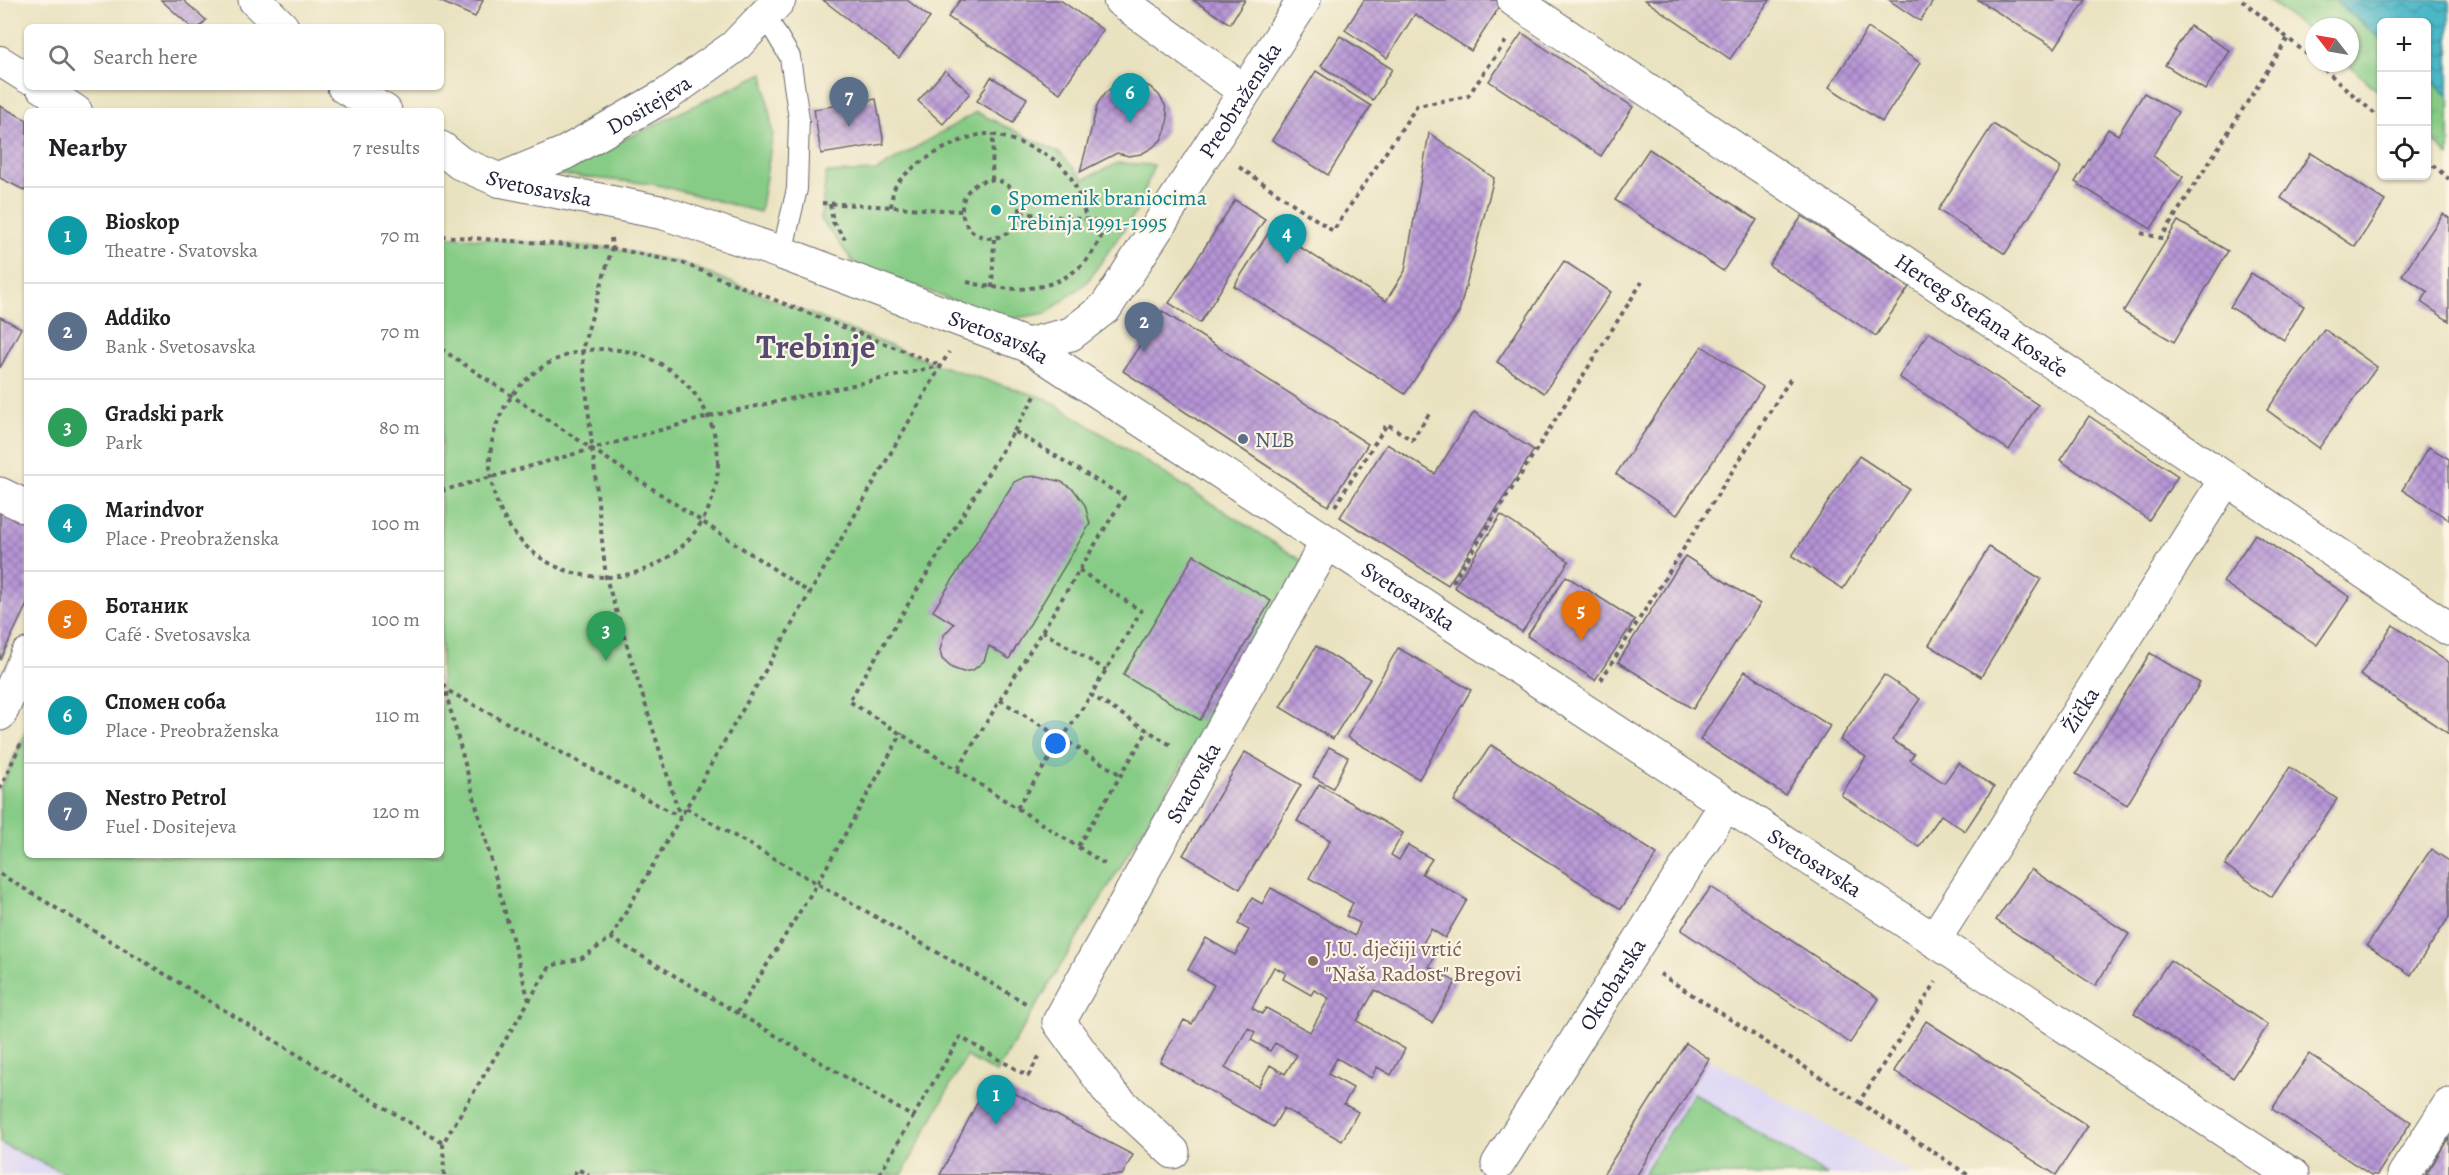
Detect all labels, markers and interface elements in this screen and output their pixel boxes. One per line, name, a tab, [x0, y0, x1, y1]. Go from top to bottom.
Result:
north arrow	[2305, 18, 2359, 72]
map controls	[2377, 18, 2431, 180]
button: +	[2377, 18, 2431, 72]
search box	[24, 24, 444, 90]
street label: Preobraženska	[1192, 36, 1289, 164]
icon: search	[45, 41, 78, 74]
text: Search here	[93, 42, 198, 72]
street label: Dositejeva	[601, 68, 698, 142]
button: −	[2377, 72, 2431, 126]
pin: 6	[1110, 74, 1150, 123]
pin: 7	[830, 78, 868, 127]
button: locate	[2377, 126, 2431, 180]
text: Nearby	[48, 130, 127, 165]
text: 7 results	[353, 134, 420, 161]
street label: Svetosavska	[481, 162, 595, 214]
place label: Spomenik braniocima Trebinja 1991-1995	[1008, 183, 1208, 238]
marker: Spomenik braniocima Trebinja 1991-1995	[989, 203, 1003, 217]
text: Bioskop	[105, 207, 180, 237]
pin: 4	[1268, 214, 1306, 264]
text: 1	[64, 222, 71, 249]
text: 70 m	[380, 222, 420, 249]
text: Theatre · Svatovska	[105, 237, 258, 264]
street label: Herceg Stefana Kosače	[1889, 246, 2074, 385]
pin: 2	[1124, 302, 1164, 352]
text: Addiko	[105, 303, 171, 333]
street label: Svetosavska	[944, 303, 1055, 372]
text: 2	[63, 318, 72, 345]
text: 70 m	[380, 318, 420, 345]
district label: Trebinje	[756, 323, 876, 370]
text: Bank · Svetosavska	[105, 333, 256, 360]
text: Gradski park	[105, 399, 223, 429]
text: 3	[63, 414, 72, 441]
text: 80 m	[379, 414, 420, 441]
place label: NLB	[1255, 425, 1295, 455]
text: Park	[105, 429, 143, 456]
marker: NLB	[1236, 432, 1250, 446]
text: Marindvor	[105, 495, 204, 525]
text: 4	[63, 510, 72, 537]
text: 100 m	[371, 510, 420, 537]
text: Place · Preobraženska	[105, 525, 279, 552]
street label: Svetosavska	[1355, 554, 1462, 639]
text: Ботаник	[105, 591, 188, 621]
pin: 5	[1562, 592, 1600, 641]
text: 5	[63, 606, 72, 633]
text: 100 m	[371, 606, 420, 633]
pin: 3	[586, 612, 626, 661]
text: Café · Svetosavska	[105, 621, 251, 648]
street label: Žička	[2055, 681, 2107, 739]
text: Спомен соба	[105, 687, 226, 717]
text: 6	[63, 702, 72, 729]
text: 110 m	[375, 702, 420, 729]
text: Place · Preobraženska	[105, 717, 279, 744]
your location	[1041, 729, 1070, 758]
street label: Svatovska	[1159, 737, 1229, 829]
text: Nestro Petrol	[105, 783, 226, 813]
text: 7	[63, 798, 72, 825]
text: 120 m	[372, 798, 420, 825]
text: Fuel · Dositejeva	[105, 813, 237, 840]
street label: Svetosavska	[1762, 821, 1868, 905]
street label: Oktobarska	[1572, 932, 1654, 1037]
place label: J.U. dječiji vrtić "Naša Radost" Bregovi	[1325, 934, 1522, 989]
marker: J.U. dječiji vrtić "Naša Radost" Bregovi	[1306, 954, 1320, 968]
pin: 1	[976, 1076, 1016, 1125]

